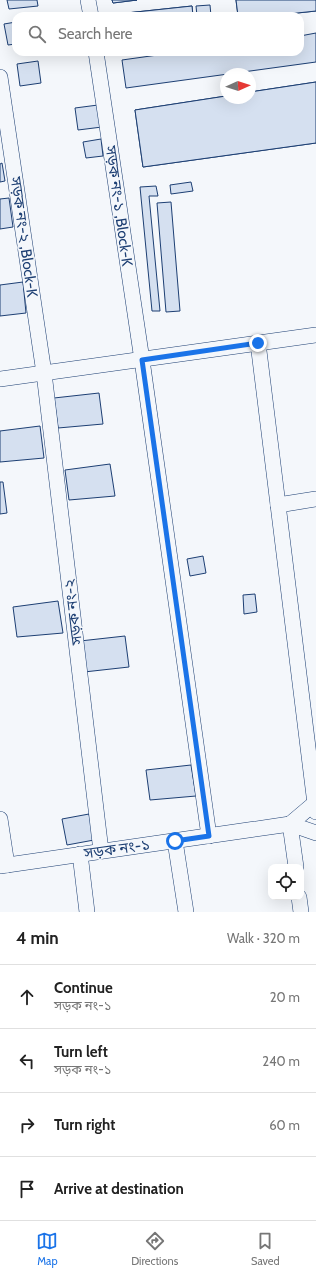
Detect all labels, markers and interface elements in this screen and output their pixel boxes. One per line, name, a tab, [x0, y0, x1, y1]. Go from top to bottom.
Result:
search box	[12, 12, 304, 56]
icon: search	[26, 23, 48, 45]
text: Search here	[58, 25, 133, 43]
north arrow	[220, 68, 256, 104]
street label: সড়ক নং-১ ,Block-K	[101, 143, 136, 268]
street label: সড়ক নং-২ ,Block-K	[6, 174, 41, 299]
route end	[249, 334, 267, 352]
street label: সড়ক নং-২	[60, 578, 86, 647]
route start	[166, 832, 184, 850]
street label: সড়ক নং-১	[82, 835, 151, 863]
map controls	[268, 864, 304, 900]
button: locate	[268, 864, 304, 900]
text: 4 min	[16, 928, 59, 948]
text: Walk · 320 m	[227, 930, 300, 946]
text: Continue	[54, 979, 113, 997]
icon: ahead	[16, 986, 38, 1008]
text: 20 m	[270, 989, 300, 1005]
text: সড়ক নং-১	[54, 997, 112, 1013]
text: Turn left	[54, 1043, 108, 1061]
icon: left	[16, 1050, 38, 1072]
text: 240 m	[262, 1053, 300, 1069]
text: সড়ক নং-১	[54, 1061, 112, 1077]
icon: right	[16, 1114, 38, 1136]
text: Turn right	[54, 1116, 115, 1134]
text: 60 m	[269, 1117, 300, 1133]
icon: arrive	[16, 1178, 38, 1200]
text: Arrive at destination	[54, 1180, 184, 1198]
tab: Map	[36, 1230, 58, 1268]
tab: Directions	[131, 1230, 178, 1268]
tab: Saved	[251, 1230, 280, 1268]

